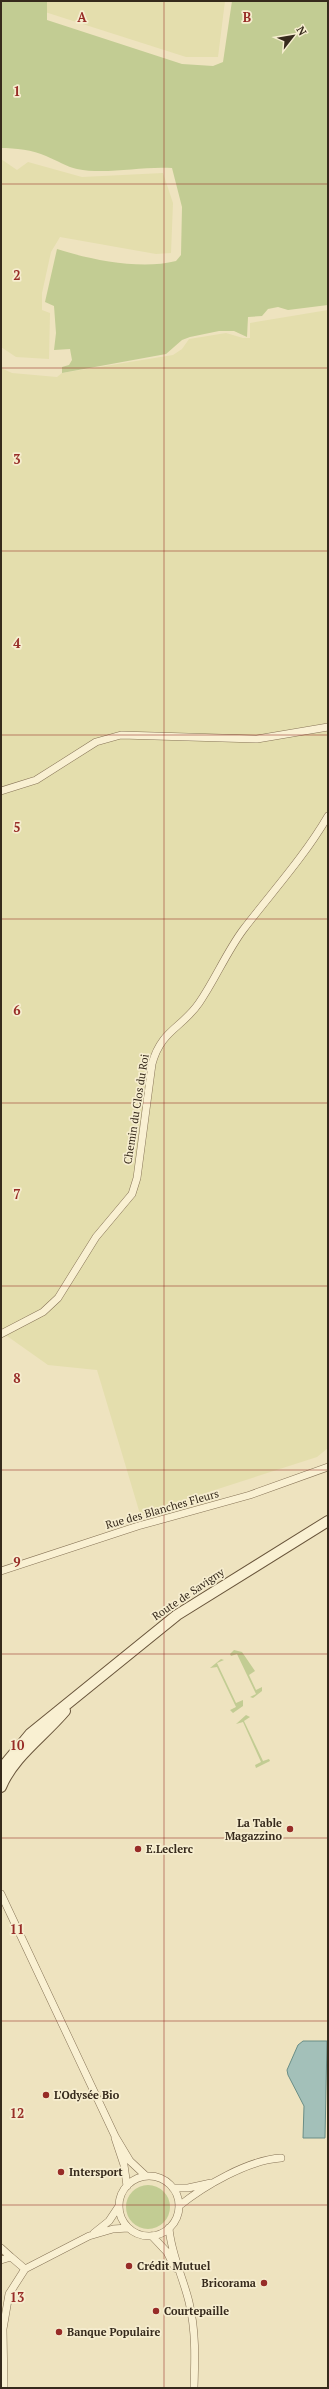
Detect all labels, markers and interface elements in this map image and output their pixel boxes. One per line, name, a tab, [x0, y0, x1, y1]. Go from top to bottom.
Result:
text: A	[77, 8, 87, 26]
text: B	[243, 8, 251, 26]
north arrow	[273, 16, 313, 56]
text: N	[293, 24, 310, 39]
text: 1	[13, 82, 21, 100]
text: 2	[13, 266, 21, 284]
text: 3	[13, 450, 21, 468]
text: 4	[13, 634, 21, 652]
text: 5	[13, 818, 21, 836]
text: 6	[13, 1001, 21, 1019]
street label: Chemin du Clos du Roi	[120, 1053, 152, 1165]
text: 7	[13, 1185, 21, 1203]
text: 8	[13, 1369, 21, 1387]
street label: Rue des Blanches Fleurs	[104, 1486, 221, 1532]
text: 9	[13, 1553, 21, 1571]
street label: Route de Savigny	[149, 1564, 227, 1623]
text: 10	[10, 1736, 25, 1754]
place label: La Table Magazzino	[225, 1816, 282, 1843]
marker: La Table Magazzino	[285, 1824, 295, 1834]
place label: E.Leclerc	[146, 1842, 194, 1856]
marker: E.Leclerc	[133, 1844, 143, 1854]
text: 11	[10, 1920, 24, 1938]
place label: L'Odysée Bio	[54, 2088, 120, 2102]
marker: L'Odysée Bio	[41, 2090, 51, 2100]
text: 12	[10, 2104, 24, 2122]
place label: Intersport	[69, 2165, 123, 2179]
marker: Intersport	[56, 2167, 66, 2177]
place label: Crédit Mutuel	[137, 2259, 211, 2273]
marker: Crédit Mutuel	[124, 2261, 134, 2271]
place label: Bricorama	[202, 2276, 256, 2290]
marker: Bricorama	[259, 2278, 269, 2288]
text: 13	[10, 2288, 24, 2306]
place label: Courtepaille	[164, 2304, 229, 2318]
marker: Courtepaille	[151, 2306, 161, 2316]
place label: Banque Populaire	[67, 2325, 161, 2339]
marker: Banque Populaire	[54, 2327, 64, 2337]

